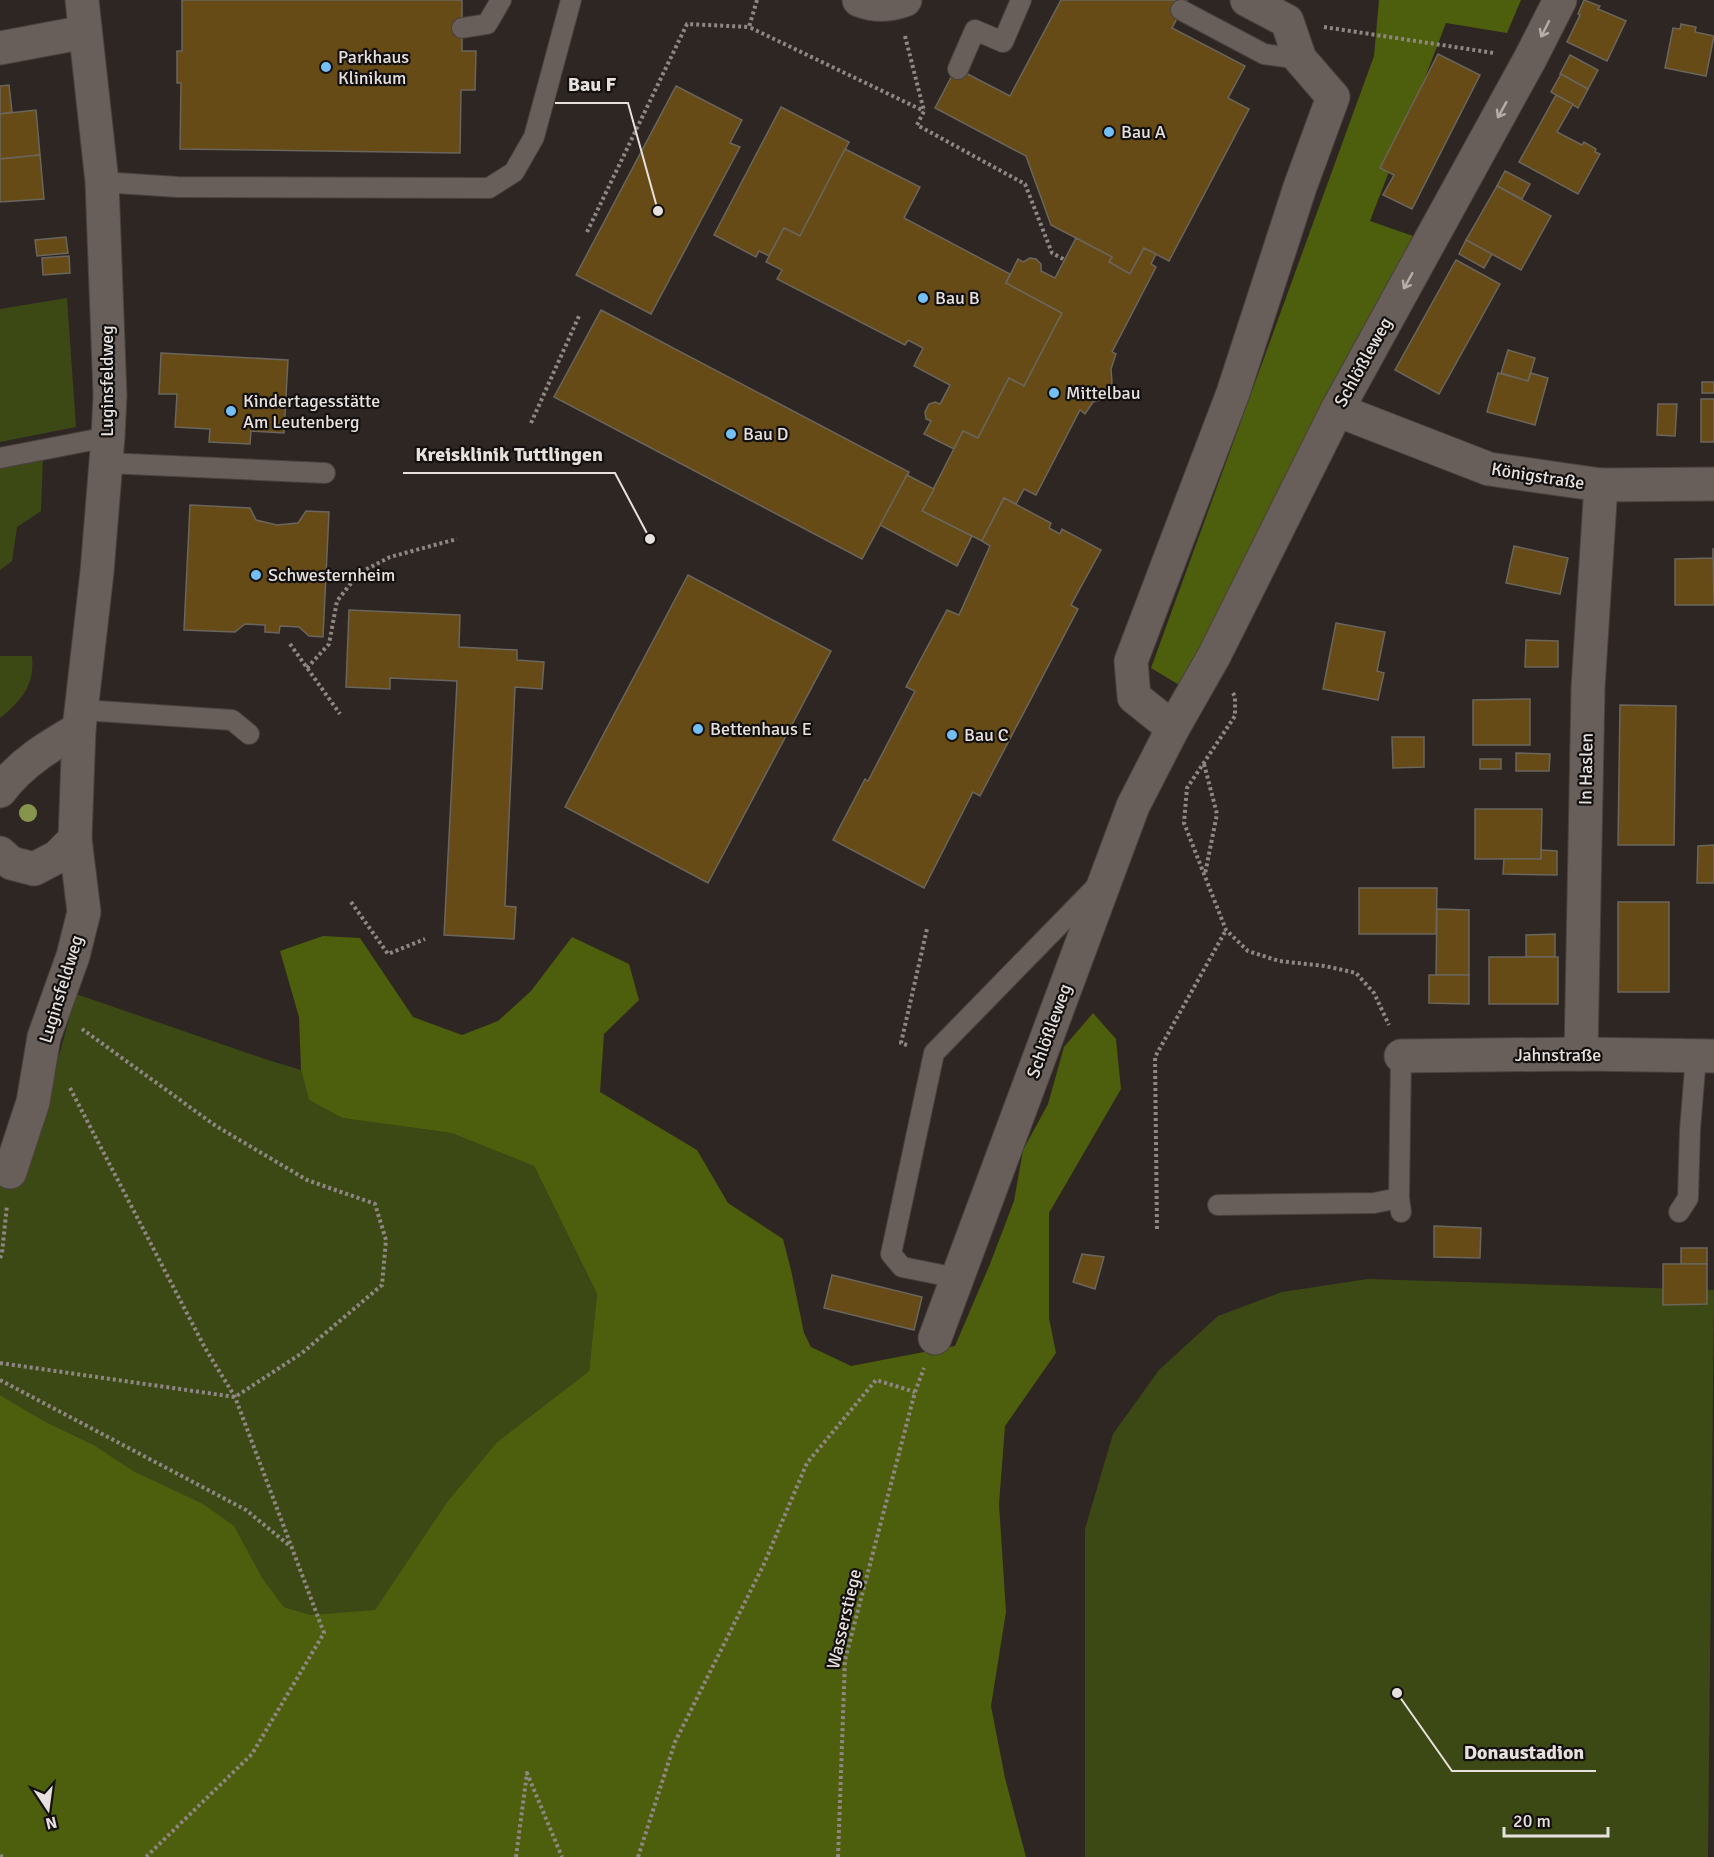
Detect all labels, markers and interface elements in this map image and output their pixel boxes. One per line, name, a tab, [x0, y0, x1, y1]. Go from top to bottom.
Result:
one-way arrow	[1539, 20, 1550, 38]
place label: Parkhaus Klinikum	[338, 46, 409, 89]
marker: Parkhaus Klinikum	[319, 60, 333, 74]
callout: Bau F	[555, 65, 628, 103]
text: Bau F	[568, 72, 617, 97]
one-way arrow	[1496, 101, 1508, 118]
place label: Bau A	[1121, 121, 1166, 143]
marker: Bau A	[1102, 125, 1116, 139]
one-way arrow	[1402, 271, 1413, 289]
place label: Bau B	[935, 287, 980, 309]
marker: Bau B	[916, 291, 930, 305]
street label: Schlößleweg	[1329, 313, 1397, 411]
street label: Luginsfeldweg	[96, 325, 118, 437]
place label: Mittelbau	[1066, 382, 1141, 404]
marker: Mittelbau	[1047, 386, 1061, 400]
place label: Kindertagesstätte Am Leutenberg	[243, 390, 380, 433]
marker: Kindertagesstätte Am Leutenberg	[224, 404, 238, 418]
place label: Bau D	[743, 423, 789, 445]
marker: Bau D	[724, 427, 738, 441]
callout: Kreisklinik Tuttlingen	[403, 435, 615, 473]
text: Kreisklinik Tuttlingen	[415, 442, 603, 467]
street label: Königstraße	[1490, 458, 1586, 494]
place label: Schwesternheim	[268, 564, 395, 586]
marker: Schwesternheim	[249, 568, 263, 582]
place label: Bettenhaus E	[710, 718, 812, 740]
marker: Bettenhaus E	[691, 722, 705, 736]
place label: Bau C	[964, 724, 1009, 746]
marker: Bau C	[945, 728, 959, 742]
street label: In Haslen	[1574, 733, 1598, 805]
street label: Luginsfeldweg	[34, 932, 88, 1046]
street label: Schlößleweg	[1022, 981, 1076, 1081]
street label: Jahnstraße	[1515, 1044, 1601, 1066]
street label: Wasserstiege	[822, 1567, 866, 1671]
callout: Donaustadion	[1452, 1733, 1596, 1771]
text: Donaustadion	[1464, 1740, 1584, 1765]
north arrow	[18, 1779, 78, 1839]
scale bar	[1504, 1800, 1608, 1838]
text: 20 m	[1513, 1810, 1551, 1832]
text: N	[43, 1812, 59, 1834]

